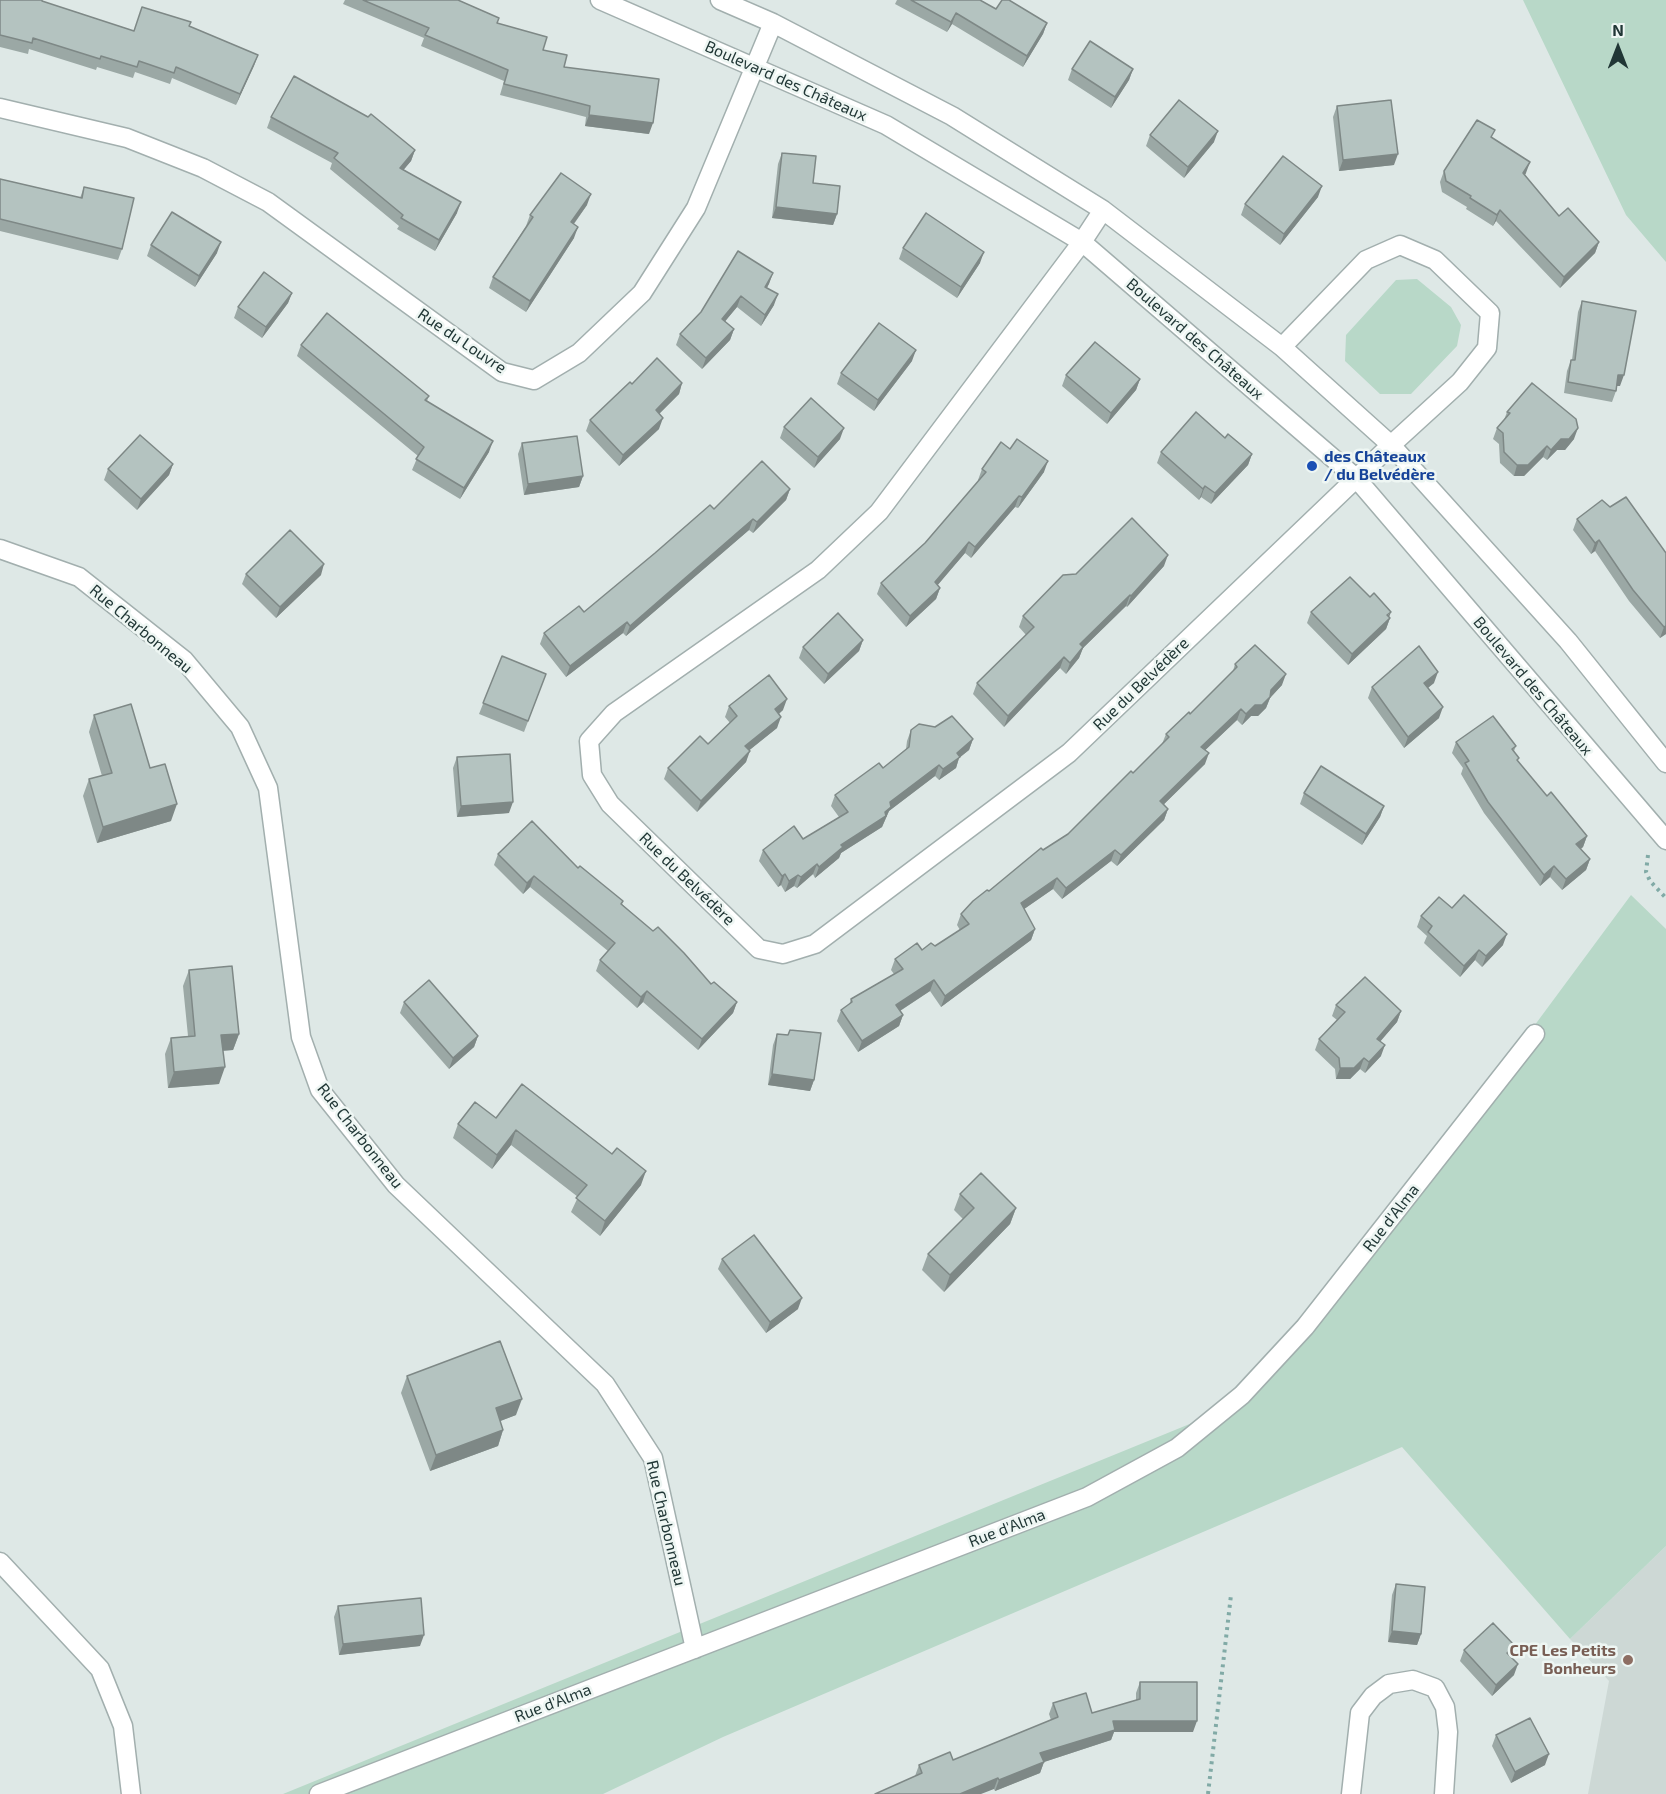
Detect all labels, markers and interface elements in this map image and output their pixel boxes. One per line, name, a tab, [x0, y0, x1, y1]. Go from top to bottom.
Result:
north arrow	[1588, 18, 1648, 78]
text: N	[1612, 20, 1624, 39]
street label: Boulevard des Châteaux	[702, 37, 870, 125]
street label: Boulevard des Châteaux	[1123, 274, 1267, 404]
street label: Rue du Louvre	[414, 304, 510, 378]
place label: des Châteaux / du Belvédère	[1324, 447, 1435, 485]
marker: des Châteaux / du Belvédère	[1305, 459, 1319, 473]
street label: Rue Charbonneau	[86, 580, 196, 678]
street label: Boulevard des Châteaux	[1469, 613, 1597, 759]
street label: Rue du Belvédère	[1089, 634, 1193, 734]
street label: Rue du Belvédère	[635, 829, 739, 929]
street label: Rue Charbonneau	[313, 1080, 407, 1192]
street label: Rue d'Alma	[1359, 1180, 1423, 1256]
street label: Rue Charbonneau	[642, 1458, 690, 1588]
street label: Rue d'Alma	[966, 1505, 1048, 1551]
place label: CPE Les Petits Bonheurs	[1510, 1641, 1616, 1679]
marker: CPE Les Petits Bonheurs	[1621, 1653, 1635, 1667]
street label: Rue d'Alma	[512, 1680, 594, 1726]

